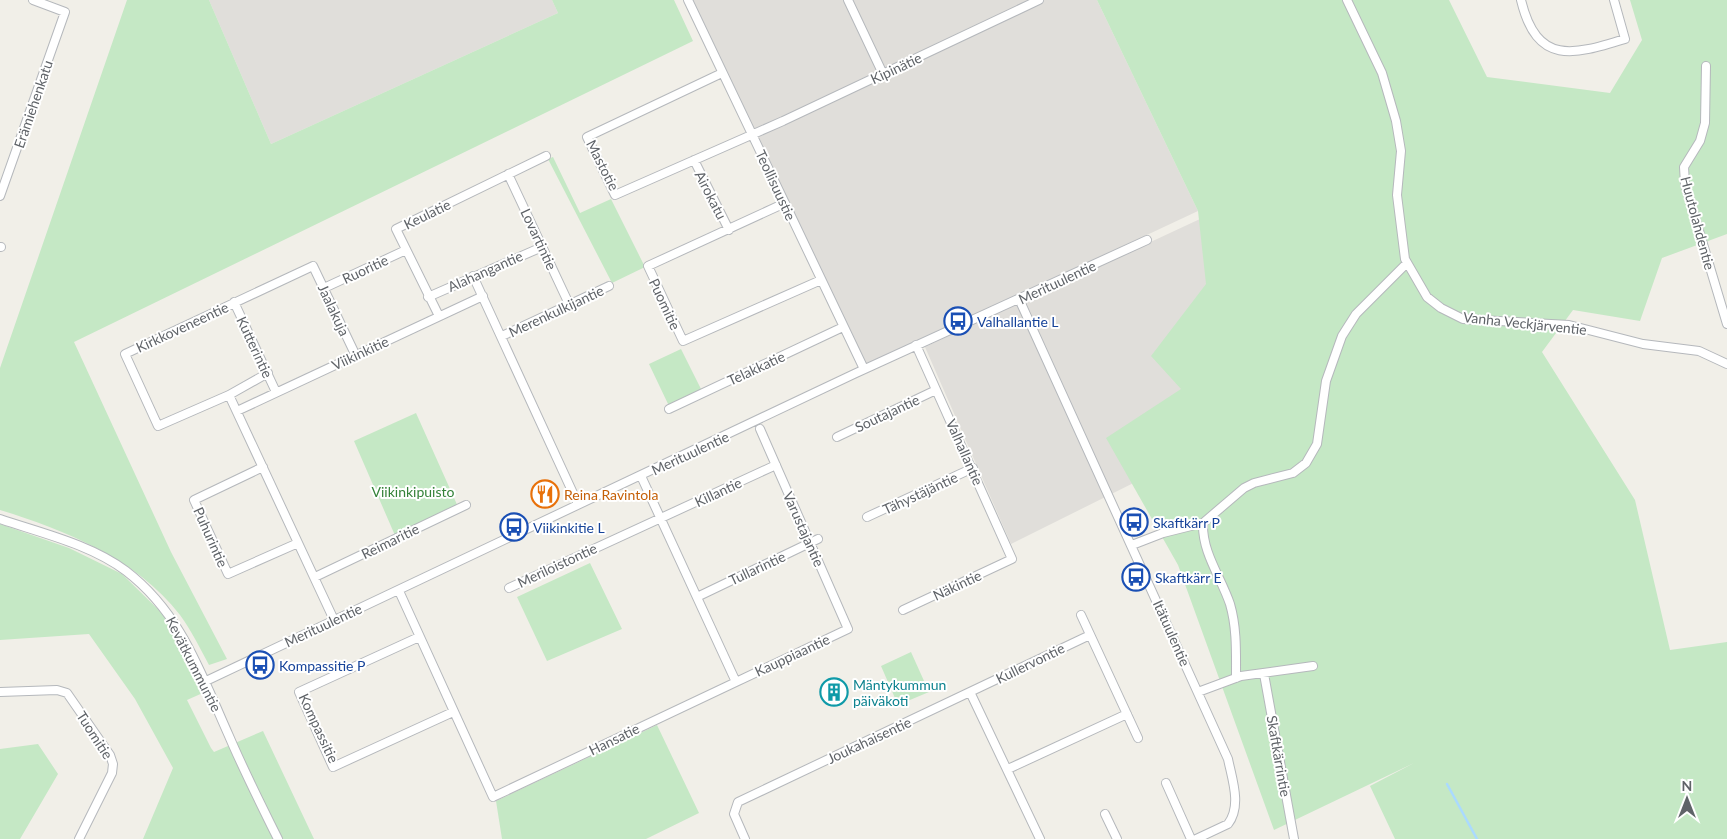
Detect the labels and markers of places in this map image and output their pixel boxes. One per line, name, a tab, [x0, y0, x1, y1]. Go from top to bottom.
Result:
bus stop icon: Valhallantie L	[943, 306, 973, 336]
place label: Valhallantie L	[977, 313, 1059, 330]
restaurant icon: Reina Ravintola	[530, 479, 560, 509]
place label: Reina Ravintola	[564, 486, 658, 503]
bus stop icon: Skaftkärr P	[1119, 507, 1149, 537]
bus stop icon: Viikinkitie L	[499, 512, 529, 542]
place label: Skaftkärr P	[1153, 514, 1220, 531]
place label: Viikinkitie L	[533, 519, 605, 536]
bus stop icon: Skaftkärr E	[1121, 562, 1151, 592]
place label: Skaftkärr E	[1155, 569, 1222, 586]
bus stop icon: Kompassitie P	[245, 650, 275, 680]
place label: Kompassitie P	[279, 657, 366, 674]
place label: Mäntykummun päiväkoti	[853, 676, 946, 709]
building icon: Mäntykummun päiväkoti	[819, 677, 849, 707]

